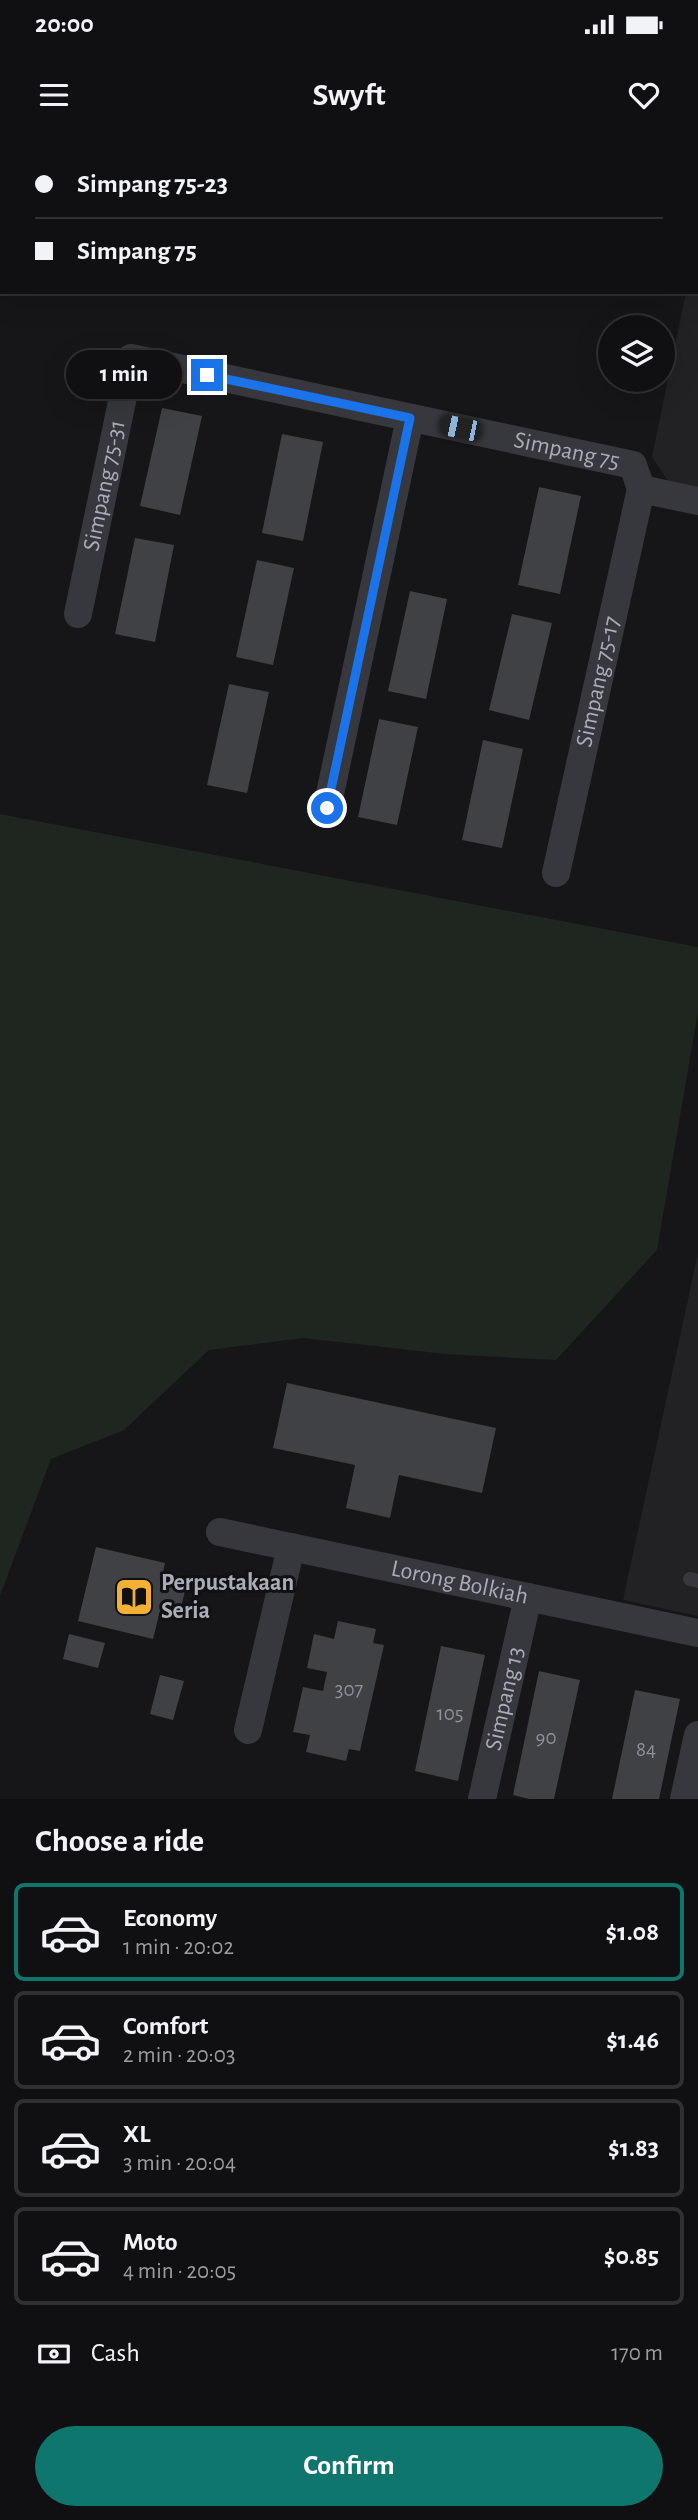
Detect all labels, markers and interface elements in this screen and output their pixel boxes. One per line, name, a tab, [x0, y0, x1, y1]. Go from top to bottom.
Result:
text: 20:00	[35, 11, 94, 37]
icon: menu	[35, 76, 73, 114]
icon: heart	[625, 76, 663, 114]
text: Swyft	[312, 79, 386, 111]
text: Simpang 75-23	[77, 171, 228, 197]
text: Simpang 75	[77, 238, 197, 264]
map controls	[598, 315, 675, 392]
button: layers	[598, 315, 675, 392]
callout: 1 min	[67, 350, 182, 400]
route end	[191, 359, 223, 391]
text: 1 min	[100, 363, 148, 386]
car	[438, 413, 483, 443]
street label: Simpang 75-31	[79, 418, 130, 553]
street label: Simpang 75	[512, 428, 622, 474]
street label: Simpang 75-17	[572, 614, 624, 749]
route start	[311, 792, 343, 824]
street label: Lorong Bolkiah	[389, 1557, 530, 1609]
place label: Perpustakaan Seria	[161, 1571, 294, 1623]
library icon: Perpustakaan Seria	[113, 1576, 155, 1618]
street label: Simpang 13	[481, 1644, 528, 1753]
house number: 307	[335, 1679, 363, 1700]
house number: 105	[436, 1703, 464, 1724]
house number: 90	[536, 1727, 556, 1748]
house number: 84	[636, 1739, 656, 1760]
text: Choose a ride	[35, 1825, 204, 1857]
icon: car	[39, 1901, 102, 1964]
text: Economy	[123, 1905, 217, 1931]
text: $1.08	[606, 1919, 659, 1945]
text: 1 min · 20:02	[123, 1936, 234, 1959]
icon: car	[39, 2009, 102, 2072]
text: Comfort	[123, 2013, 208, 2039]
text: $1.46	[606, 2027, 659, 2053]
text: 2 min · 20:03	[123, 2044, 235, 2067]
icon: car	[39, 2117, 102, 2180]
text: XL	[123, 2121, 150, 2147]
text: $1.83	[608, 2135, 659, 2161]
text: 3 min · 20:04	[123, 2152, 236, 2175]
icon: car	[39, 2225, 102, 2288]
text: Moto	[123, 2229, 178, 2255]
text: $0.85	[604, 2243, 659, 2269]
text: 4 min · 20:05	[123, 2260, 236, 2283]
icon: cash	[35, 2335, 73, 2373]
text: Cash	[91, 2340, 140, 2366]
text: 170 m	[611, 2342, 663, 2365]
button: Confirm	[35, 2426, 663, 2506]

